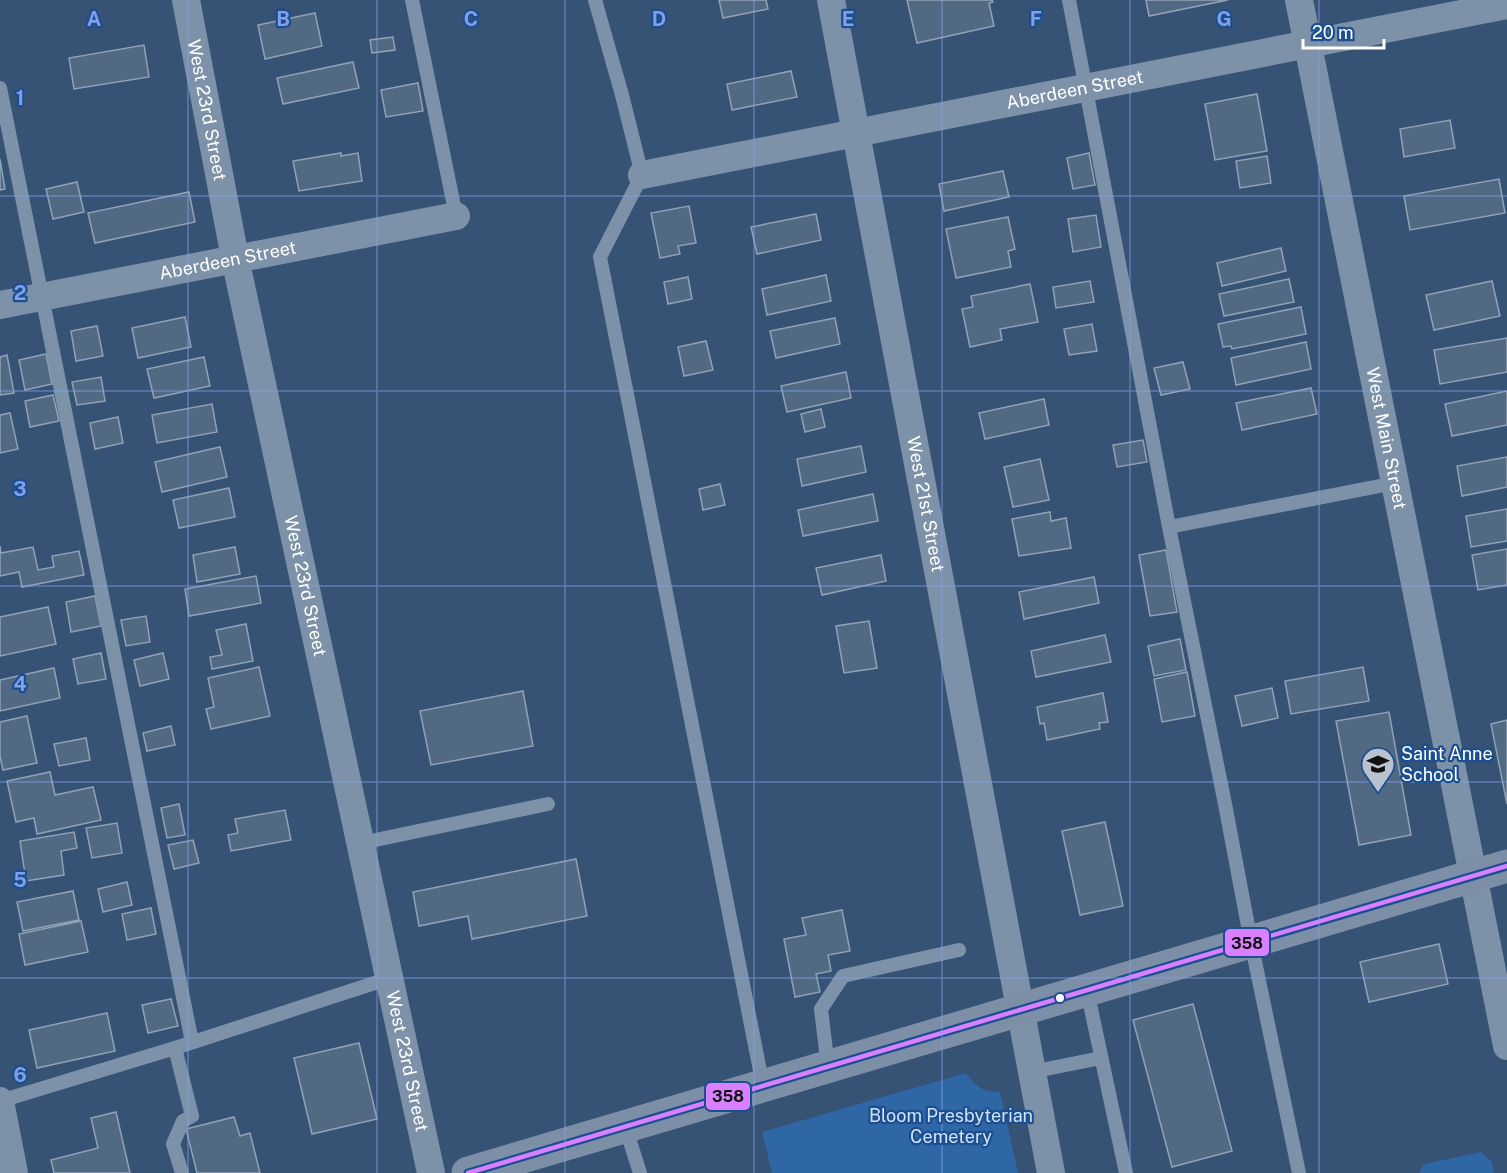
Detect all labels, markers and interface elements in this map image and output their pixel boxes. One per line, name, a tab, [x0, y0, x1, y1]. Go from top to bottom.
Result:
text: A	[87, 7, 101, 31]
text: B	[276, 7, 290, 31]
text: C	[464, 7, 478, 31]
text: D	[652, 7, 666, 31]
text: E	[842, 7, 854, 31]
text: F	[1030, 7, 1042, 31]
text: G	[1216, 7, 1232, 31]
scale bar	[1303, 12, 1384, 50]
text: 20 m	[1312, 22, 1354, 43]
street label: West 23rd Street	[184, 37, 231, 182]
street label: Aberdeen Street	[1004, 66, 1145, 113]
text: 1	[16, 86, 24, 110]
street label: Aberdeen Street	[157, 236, 298, 284]
text: 2	[14, 281, 26, 305]
street label: West Main Street	[1362, 365, 1411, 511]
street label: West 21st Street	[903, 434, 949, 574]
text: 3	[13, 477, 27, 501]
street label: West 23rd Street	[280, 513, 331, 658]
text: 4	[13, 672, 27, 696]
place label: Saint Anne School	[1401, 743, 1493, 785]
school or university icon: Saint Anne School	[1360, 746, 1396, 793]
text: 5	[13, 868, 27, 892]
line badge: 358	[1224, 928, 1270, 957]
text: 358	[1231, 934, 1263, 953]
street label: West 23rd Street	[382, 989, 433, 1133]
unlabelled marker	[1054, 992, 1066, 1004]
text: 6	[13, 1063, 27, 1087]
line badge: 358	[705, 1082, 751, 1111]
text: 358	[712, 1087, 744, 1106]
park label: Bloom Presbyterian Cemetery	[869, 1105, 1033, 1147]

